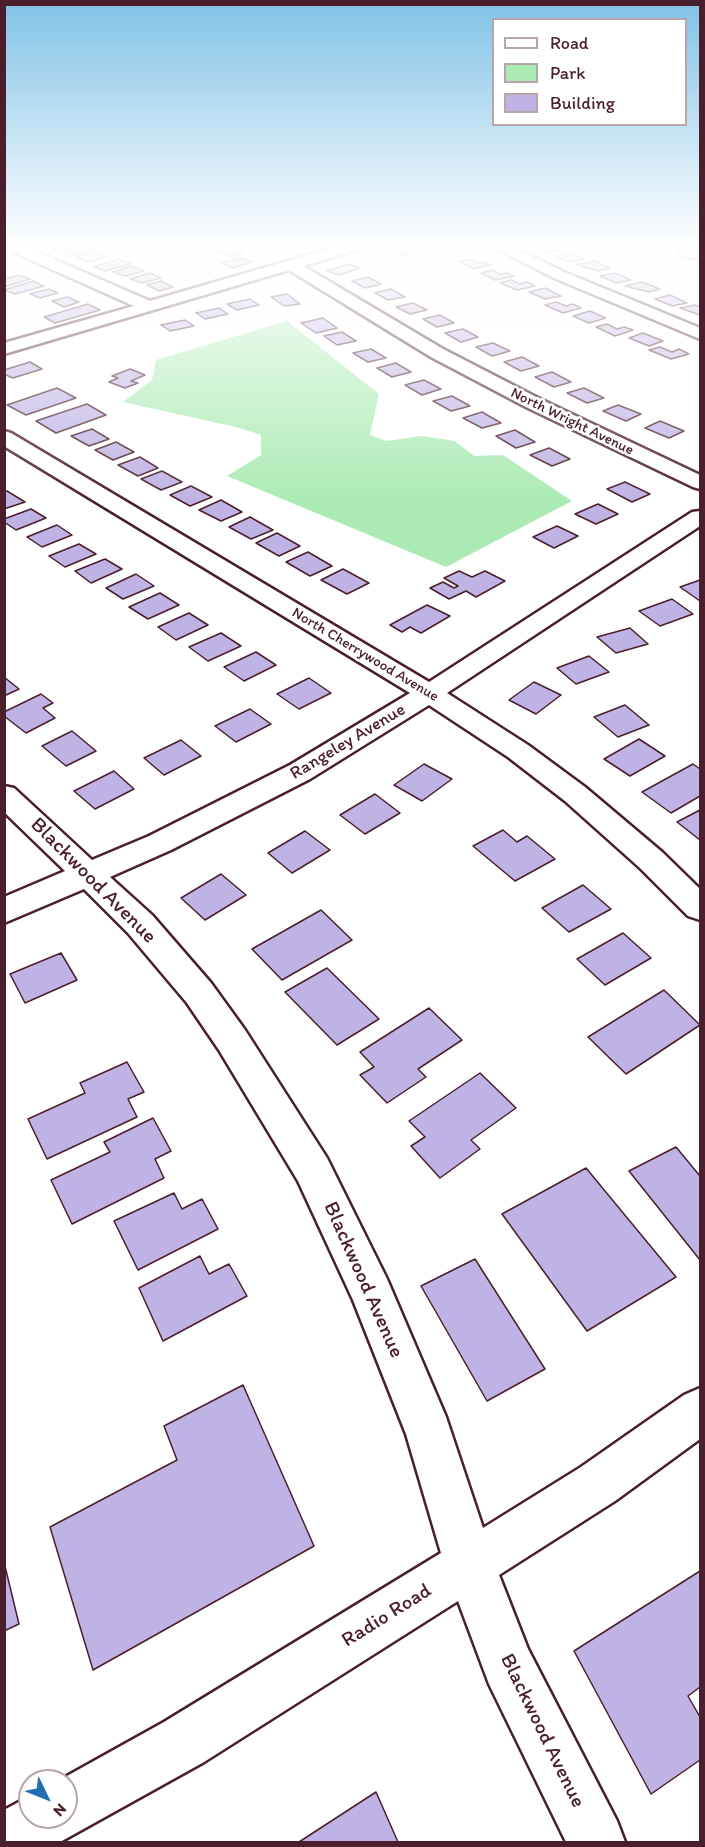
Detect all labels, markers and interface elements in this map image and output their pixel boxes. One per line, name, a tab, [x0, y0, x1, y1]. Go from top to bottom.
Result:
legend	[492, 18, 687, 126]
text: Road	[550, 32, 589, 54]
text: Park	[550, 62, 585, 84]
text: Building	[550, 92, 615, 114]
street label: North Wright Avenue	[507, 384, 637, 460]
street label: North Cherrywood Avenue	[288, 604, 442, 706]
street label: Rangeley Avenue	[286, 699, 410, 785]
street label: Blackwood Avenue	[25, 813, 161, 949]
street label: Blackwood Avenue	[317, 1198, 409, 1362]
street label: Radio Road	[337, 1578, 437, 1654]
street label: Blackwood Avenue	[494, 1650, 590, 1812]
north arrow	[18, 1769, 78, 1829]
text: N	[49, 1800, 71, 1821]

